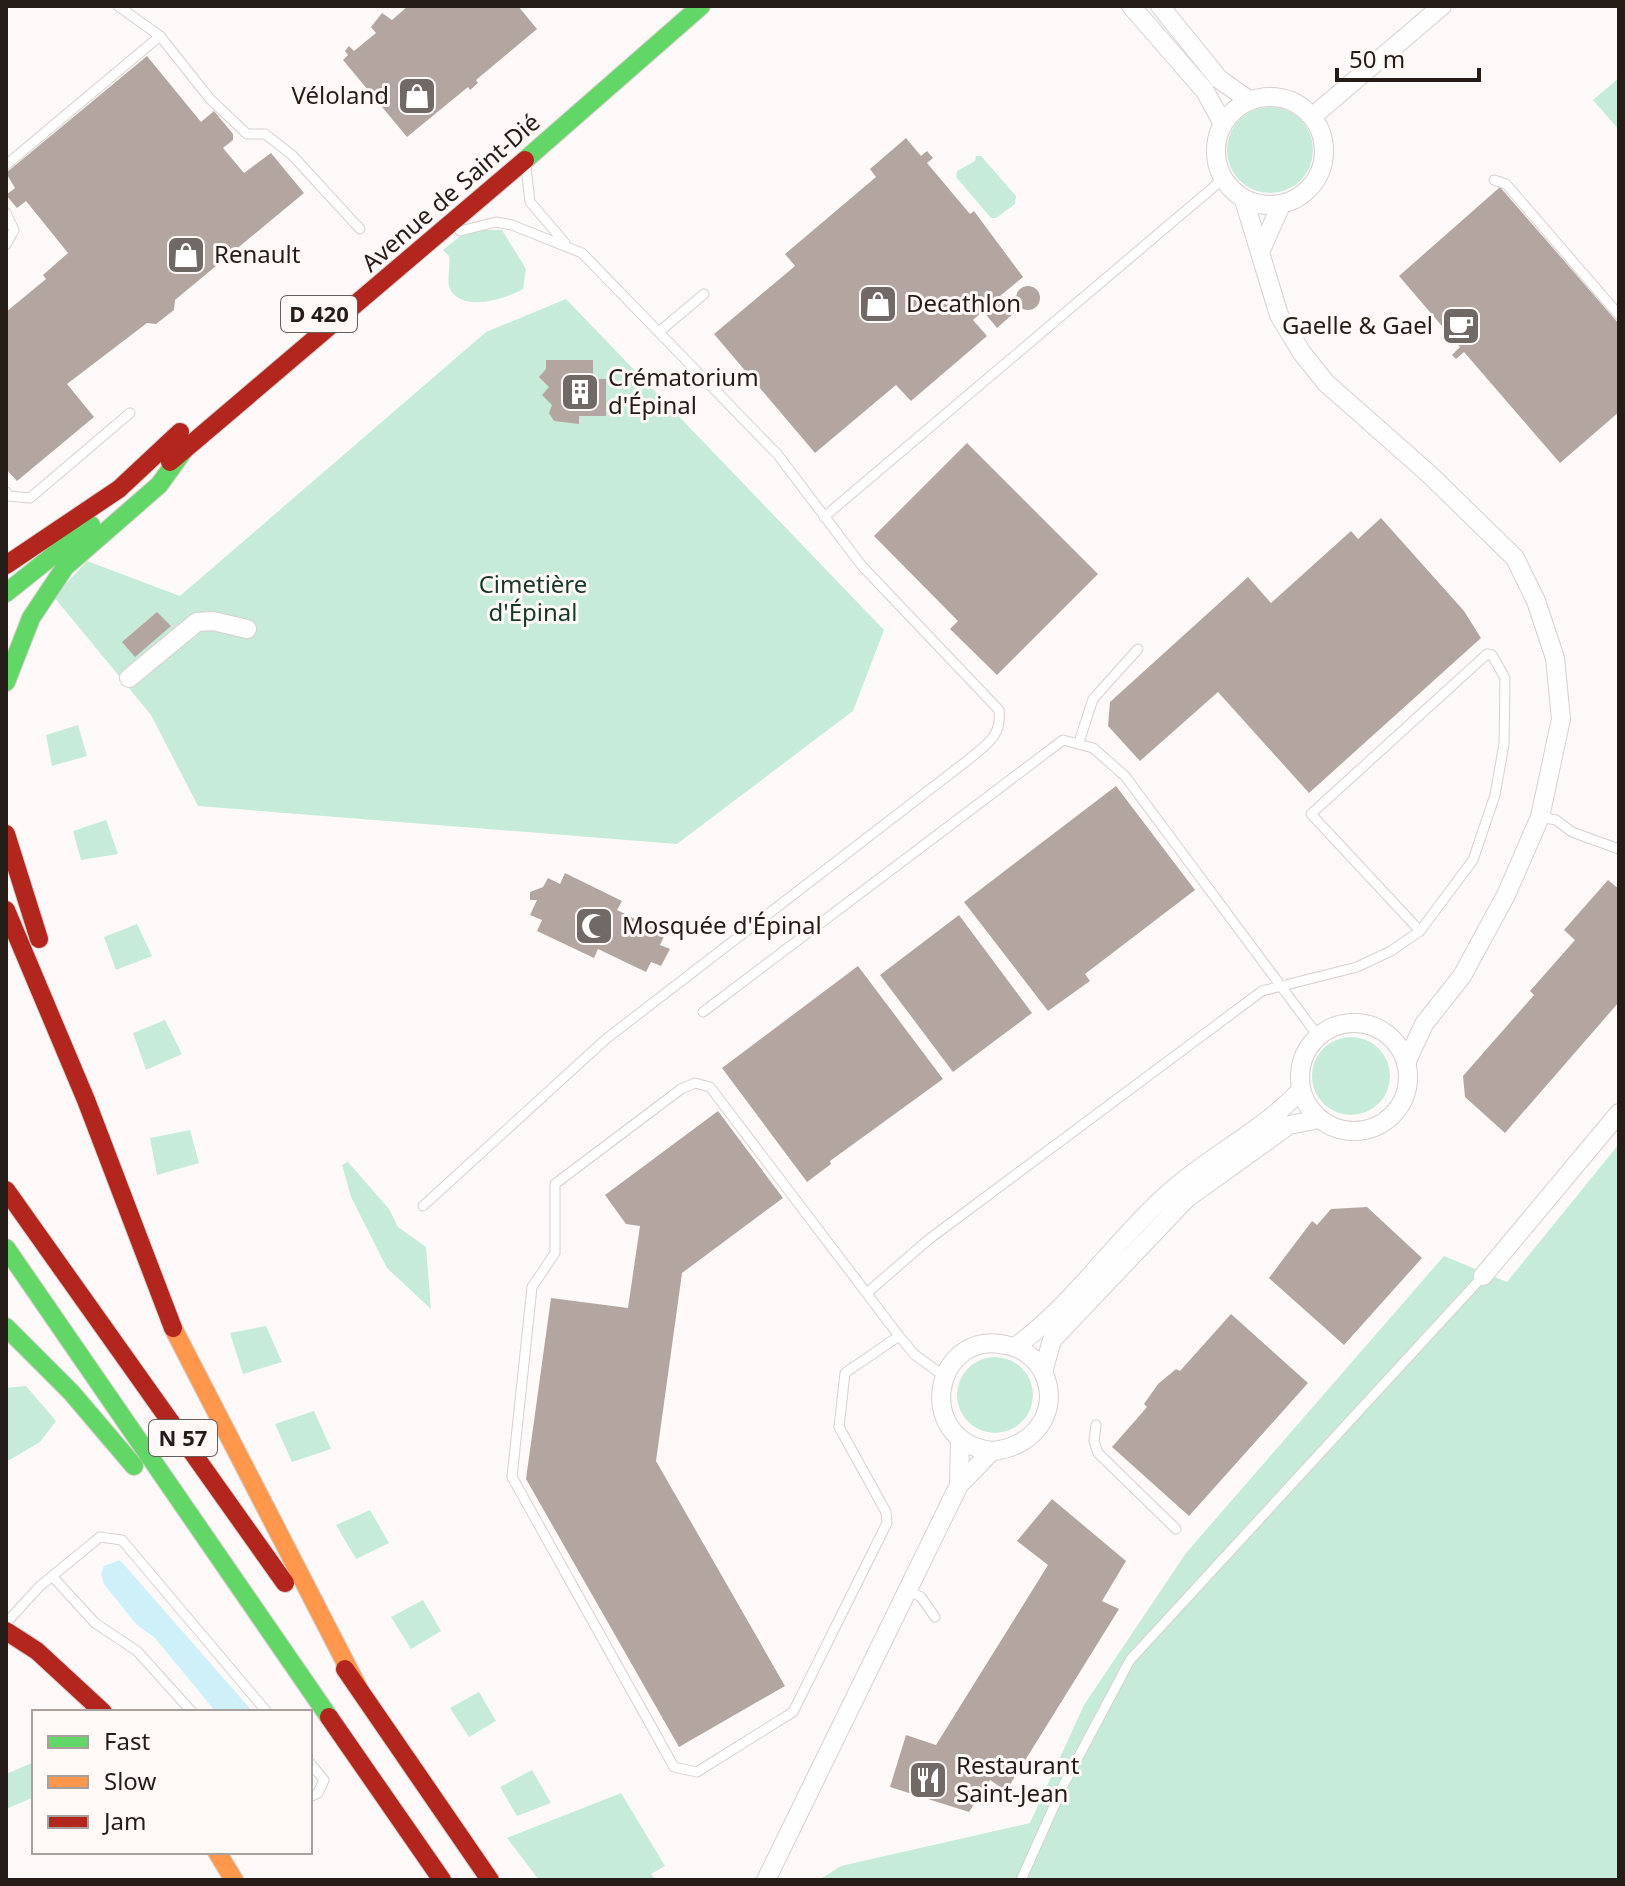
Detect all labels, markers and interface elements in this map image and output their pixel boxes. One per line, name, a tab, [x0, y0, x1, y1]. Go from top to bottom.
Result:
scale bar	[1337, 32, 1479, 82]
text: 50 m	[1349, 42, 1405, 75]
shop icon: Véloland	[396, 75, 438, 117]
place label: Véloland	[292, 78, 389, 111]
street label: Avenue de Saint-Dié	[354, 105, 546, 279]
shop icon: Renault	[165, 234, 207, 276]
place label: Renault	[214, 237, 301, 270]
shop icon: Decathlon	[857, 283, 899, 325]
place label: Decathlon	[906, 286, 1021, 319]
road number: D 420	[281, 296, 357, 332]
cafe icon: Gaelle & Gael	[1440, 305, 1482, 347]
place label: Gaelle & Gael	[1282, 308, 1433, 341]
place label: Crématorium d'Épinal	[608, 360, 759, 421]
building icon: Crématorium d'Épinal	[559, 371, 601, 413]
park label: Cimetière d'Épinal	[479, 567, 587, 628]
mosque icon: Mosquée d'Épinal	[573, 905, 615, 947]
place label: Mosquée d'Épinal	[622, 908, 822, 941]
road number: N 57	[149, 1420, 217, 1456]
legend	[32, 1710, 312, 1854]
text: Fast	[104, 1724, 150, 1757]
place label: Restaurant Saint-Jean	[956, 1748, 1080, 1809]
restaurant icon: Restaurant Saint-Jean	[907, 1759, 949, 1801]
text: Slow	[104, 1764, 156, 1797]
text: Jam	[102, 1804, 146, 1837]

